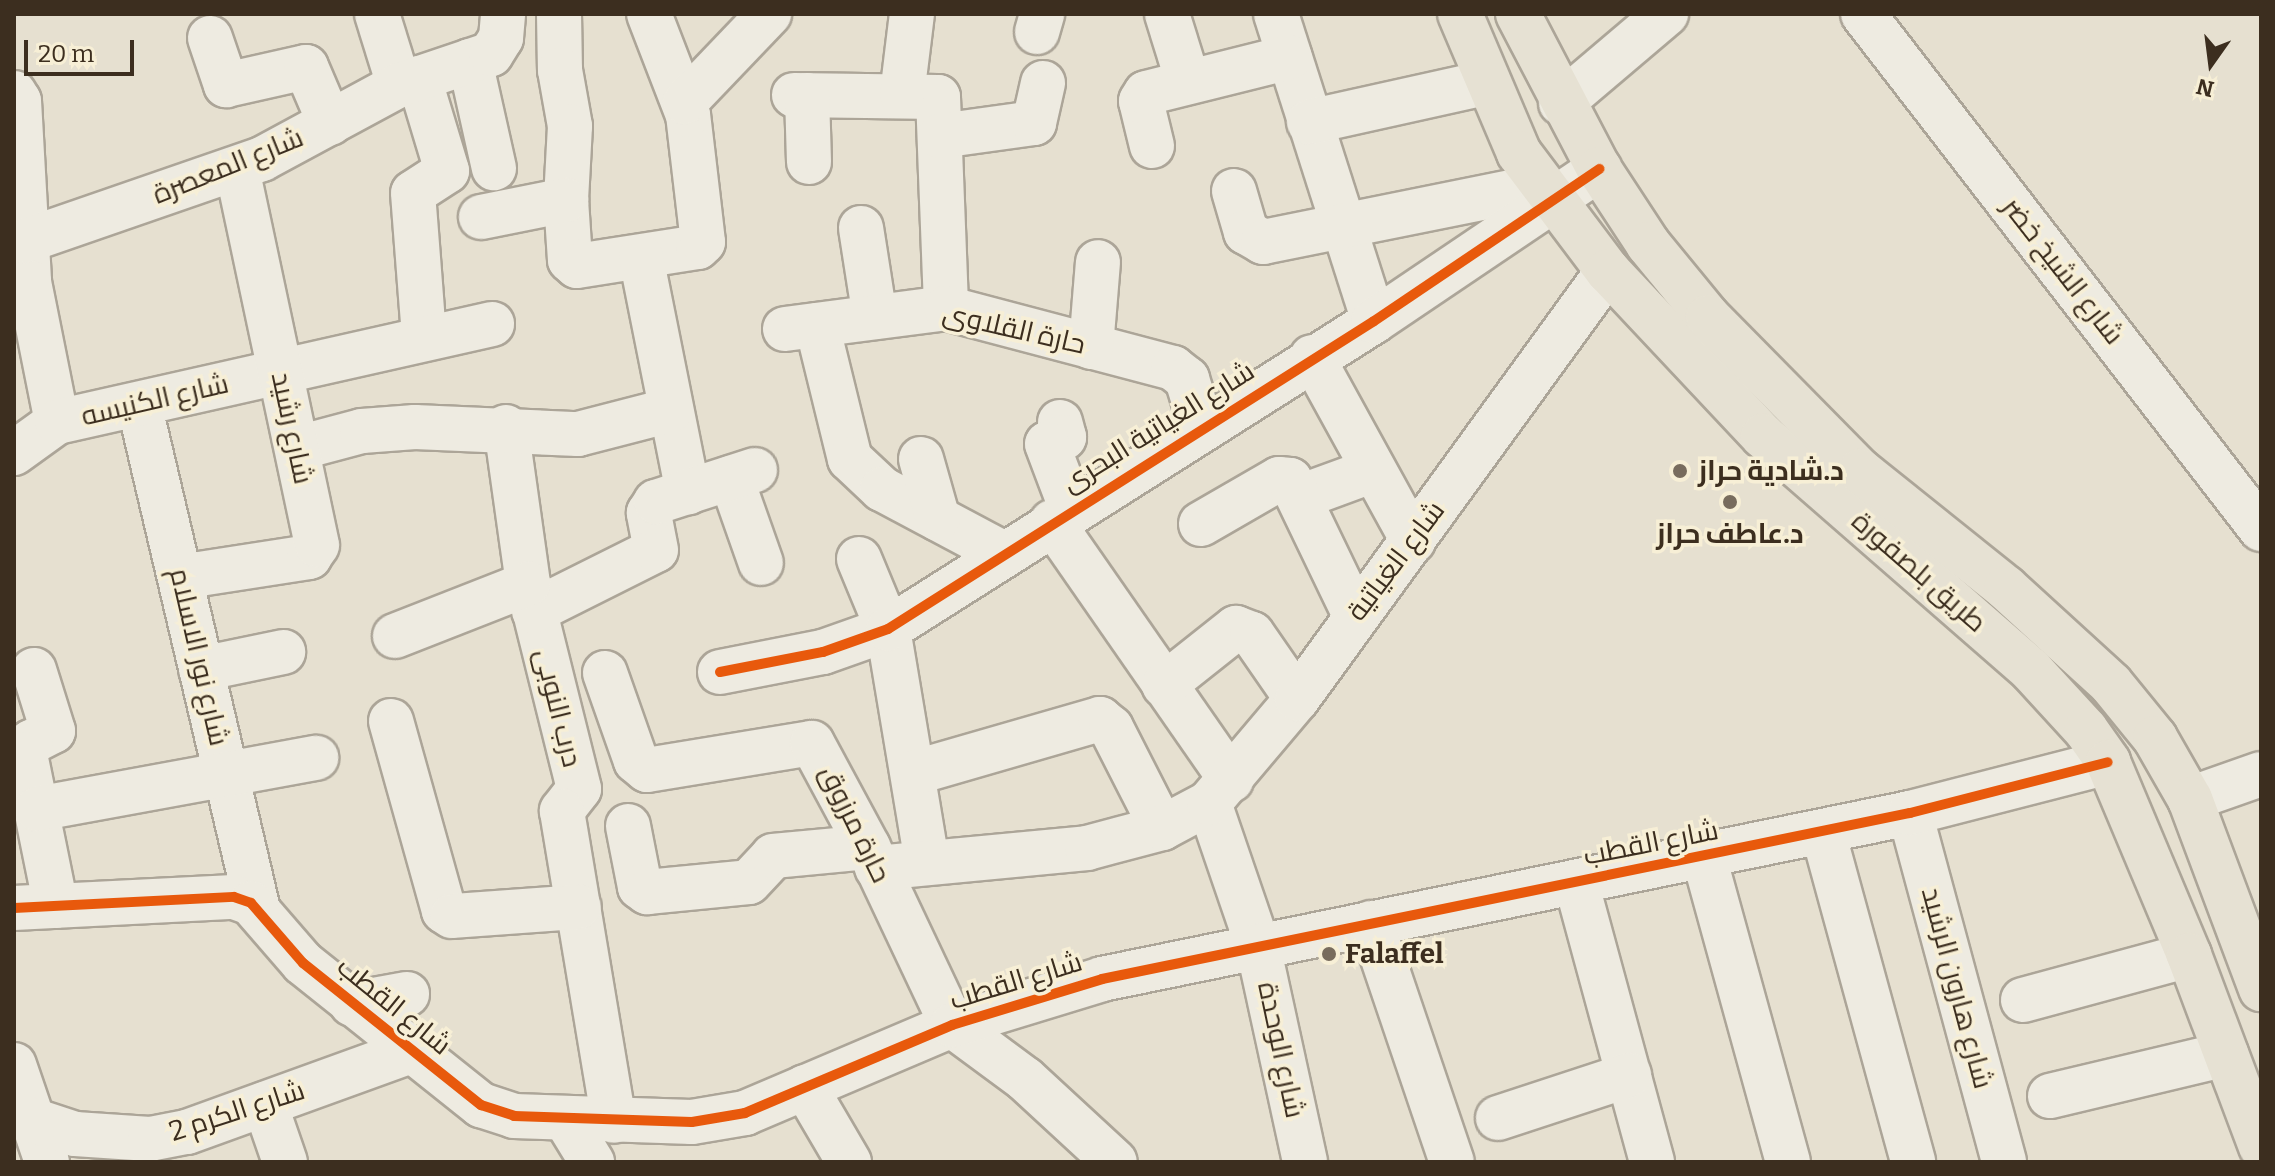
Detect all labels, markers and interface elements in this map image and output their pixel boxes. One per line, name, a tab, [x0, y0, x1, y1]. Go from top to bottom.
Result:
scale bar	[28, 24, 138, 74]
north arrow	[2171, 24, 2251, 104]
text: 20 m	[38, 40, 94, 68]
text: N	[2194, 73, 2217, 103]
street label: شارع المعصرة	[148, 121, 308, 211]
street label: شارع الشيخ خضر	[1995, 191, 2131, 351]
street label: حارة القلاوى	[939, 296, 1089, 362]
street label: شارع الغياتية البحرى	[1056, 354, 1260, 500]
street label: شارع الكنيسه	[78, 367, 232, 433]
street label: شارع رشيد	[264, 369, 320, 487]
place label: د.شادية حراز	[1698, 454, 1844, 488]
marker: د.شادية حراز	[1669, 460, 1691, 482]
marker: د.عاطف حراز	[1719, 491, 1741, 513]
street label: شارع الغياتية	[1340, 494, 1452, 628]
street label: طريق بلصفورة	[1845, 504, 1993, 640]
place label: د.عاطف حراز	[1656, 517, 1804, 551]
street label: شارع نور الاسلام	[162, 565, 236, 749]
street label: درب النوبى	[527, 645, 589, 771]
street label: حارة مرزوق	[812, 760, 898, 888]
street label: شارع القطب	[1581, 813, 1721, 873]
street label: شارع هارون الرشيد	[1914, 884, 2000, 1092]
place label: Falaffel	[1345, 937, 1444, 971]
street label: شارع القطب	[946, 945, 1086, 1017]
marker: Falaffel	[1320, 945, 1338, 963]
street label: شارع القطب	[330, 950, 458, 1062]
street label: شارع الوحدة	[1250, 979, 1312, 1121]
street label: شارع الكرم 2	[165, 1073, 309, 1149]

